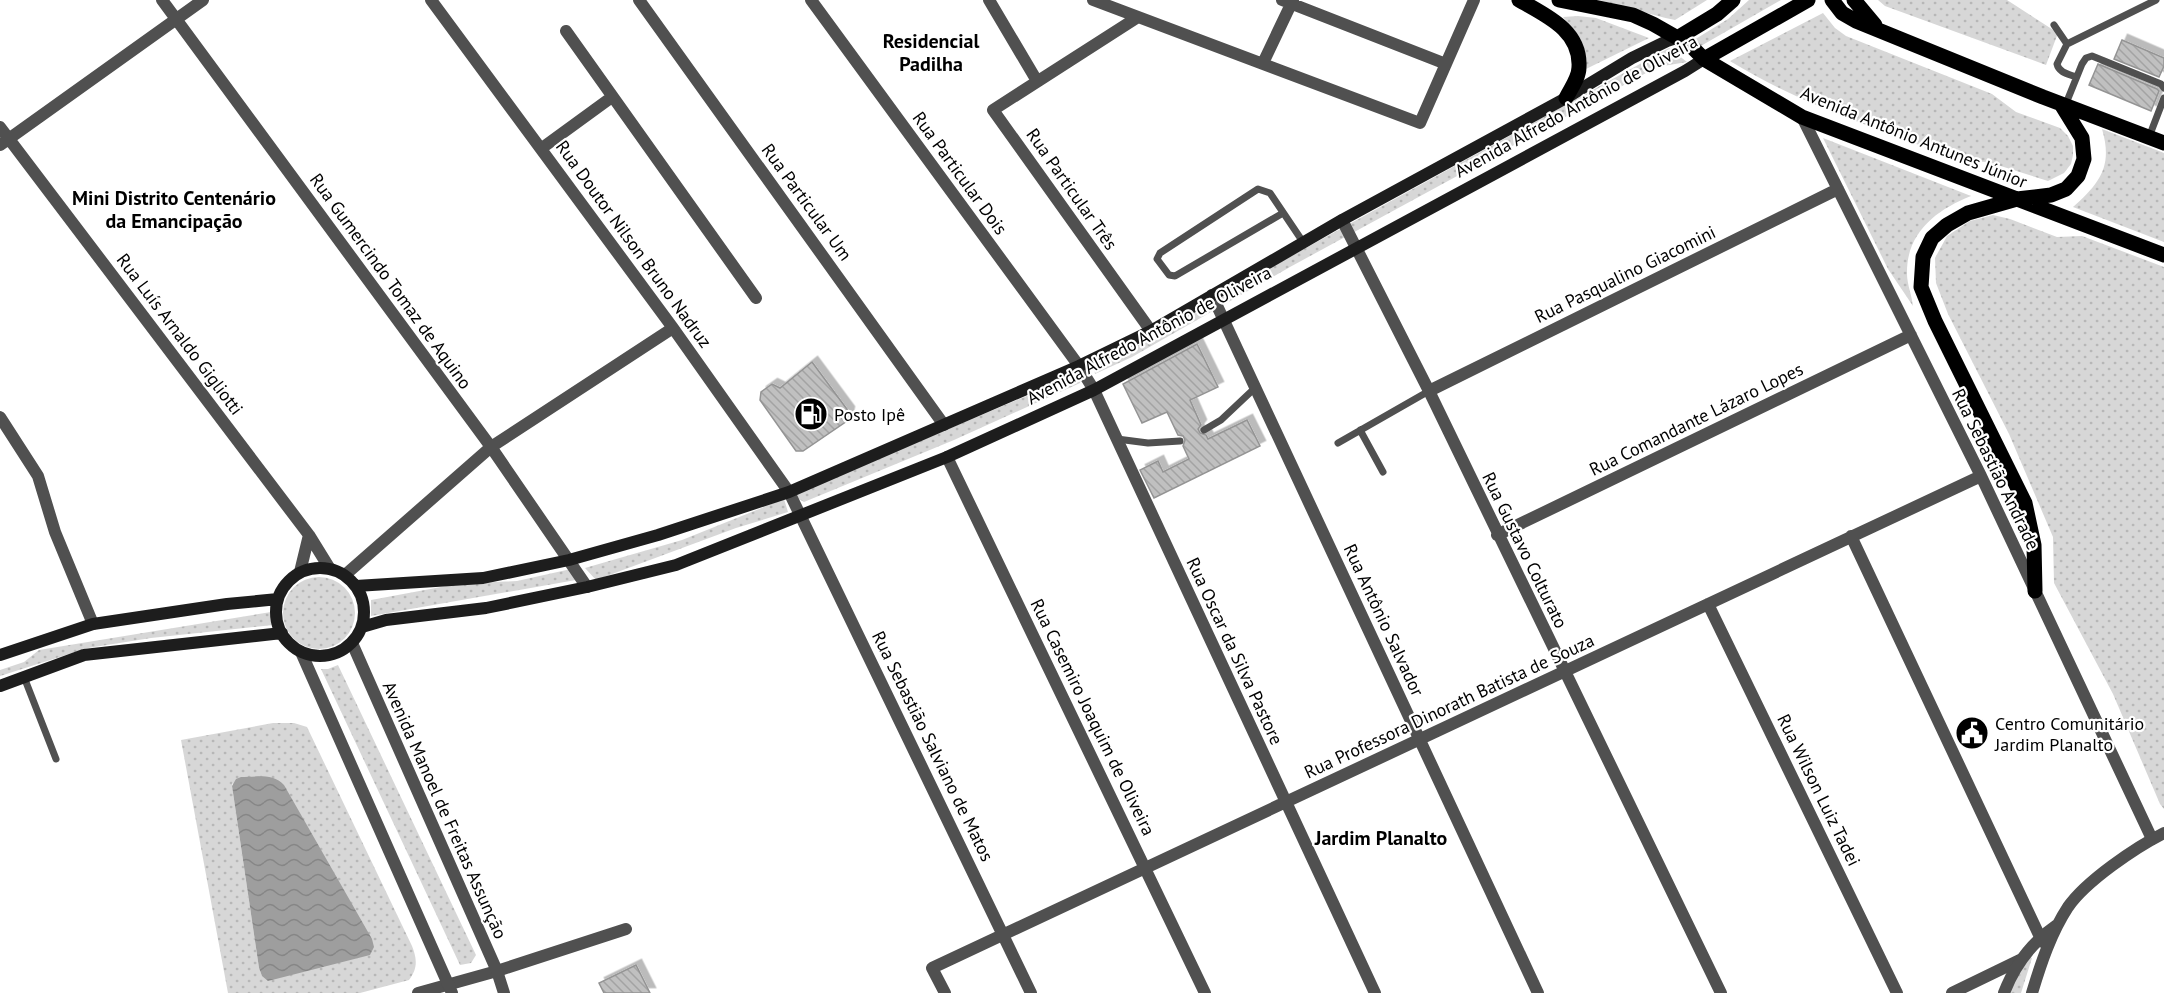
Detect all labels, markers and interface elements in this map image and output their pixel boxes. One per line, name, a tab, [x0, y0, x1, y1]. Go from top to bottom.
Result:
district label: Residencial Padilha	[883, 28, 979, 77]
street label: Avenida Alfredo Antônio de Oliveira	[1451, 30, 1701, 182]
street label: Avenida Antônio Antunes Júnior	[1797, 81, 2031, 193]
street label: Rua Particular Dois	[908, 107, 1012, 239]
street label: Rua Particular Três	[1022, 124, 1122, 254]
street label: Rua Doutor Nilson Bruno Nadruz	[551, 136, 717, 352]
street label: Rua Particular Um	[757, 139, 857, 265]
street label: Rua Gumercindo Tomaz de Aquino	[305, 169, 477, 393]
district label: Mini Distrito Centenário da Emancipação	[72, 185, 276, 234]
street label: Rua Pasqualino Giacomini	[1531, 220, 1719, 328]
street label: Rua Luís Arnaldo Gigliotti	[112, 249, 248, 419]
street label: Avenida Alfredo Antônio de Oliveira	[1023, 261, 1275, 409]
street label: Rua Comandante Lázaro Lopes	[1585, 357, 1807, 481]
street label: Rua Sebastião Andrade	[1947, 385, 2045, 553]
fuel station icon: Posto Ipê	[793, 396, 829, 432]
place label: Posto Ipê	[834, 403, 905, 426]
street label: Rua Gustavo Colturato	[1477, 468, 1573, 632]
street label: Rua Antônio Salvador	[1339, 540, 1429, 700]
street label: Rua Oscar da Silva Pastore	[1181, 554, 1289, 748]
street label: Rua Casemiro Joaquim de Oliveira	[1026, 595, 1160, 839]
street label: Rua Sebastião Salviano de Matos	[867, 627, 999, 865]
street label: Rua Professora Dinorath Batista de Souza	[1300, 628, 1598, 784]
street label: Avenida Manoel de Freitas Assunção	[378, 678, 512, 942]
street label: Rua Wilson Luiz Tadei	[1772, 710, 1866, 870]
place label: Centro Comunitário Jardim Planalto	[1994, 712, 2144, 756]
public building icon: Centro Comunitário Jardim Planalto	[1954, 715, 1990, 751]
district label: Jardim Planalto	[1314, 825, 1448, 851]

